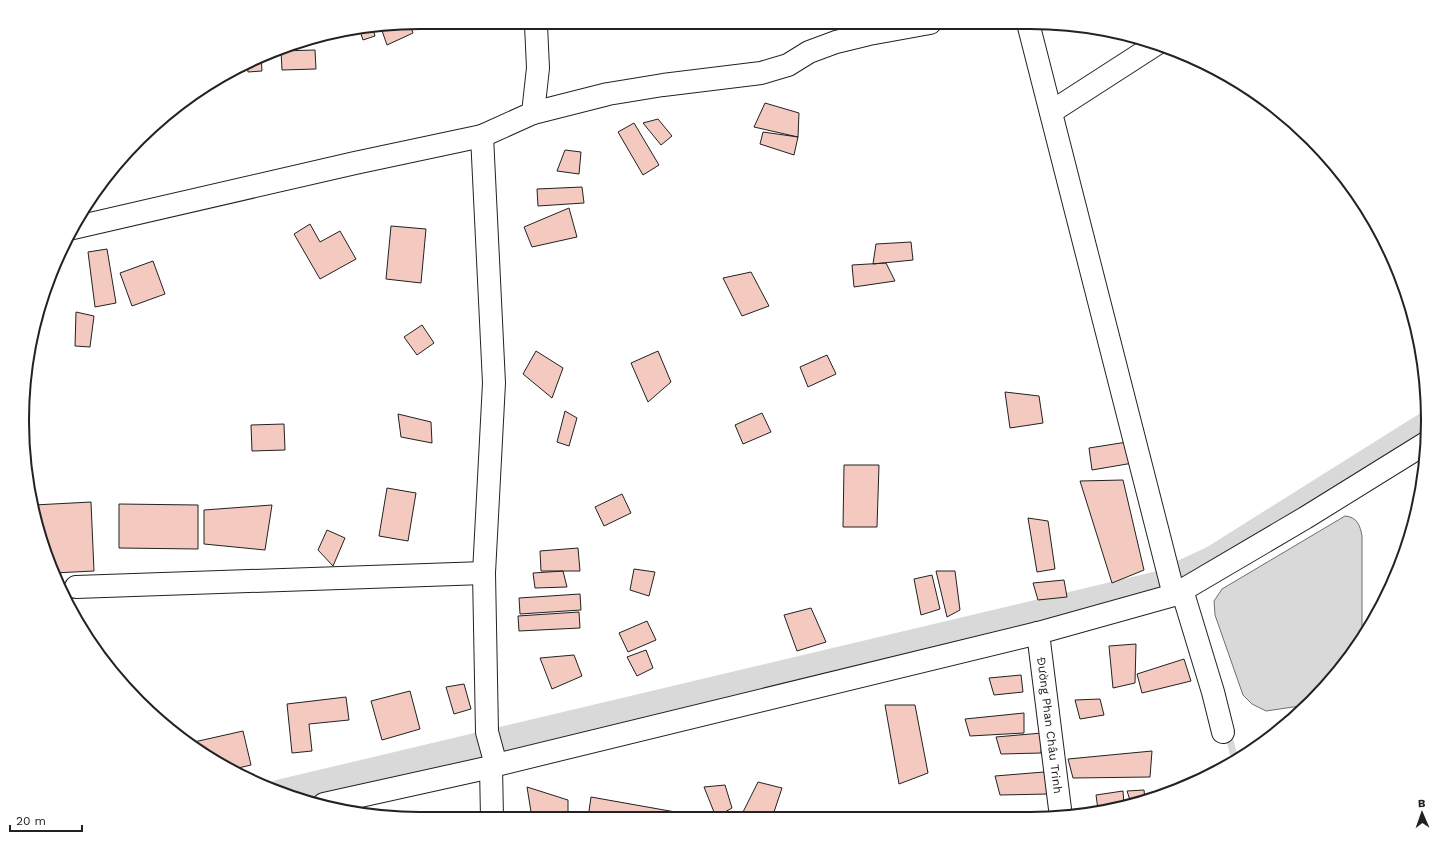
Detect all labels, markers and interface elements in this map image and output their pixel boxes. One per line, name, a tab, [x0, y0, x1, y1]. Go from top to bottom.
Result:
street label: Đường Phan Châu Trinh	[1034, 656, 1065, 794]
north arrow	[1402, 793, 1442, 833]
text: B	[1418, 797, 1426, 810]
scale bar	[10, 807, 82, 833]
text: 20 m	[16, 814, 46, 828]

